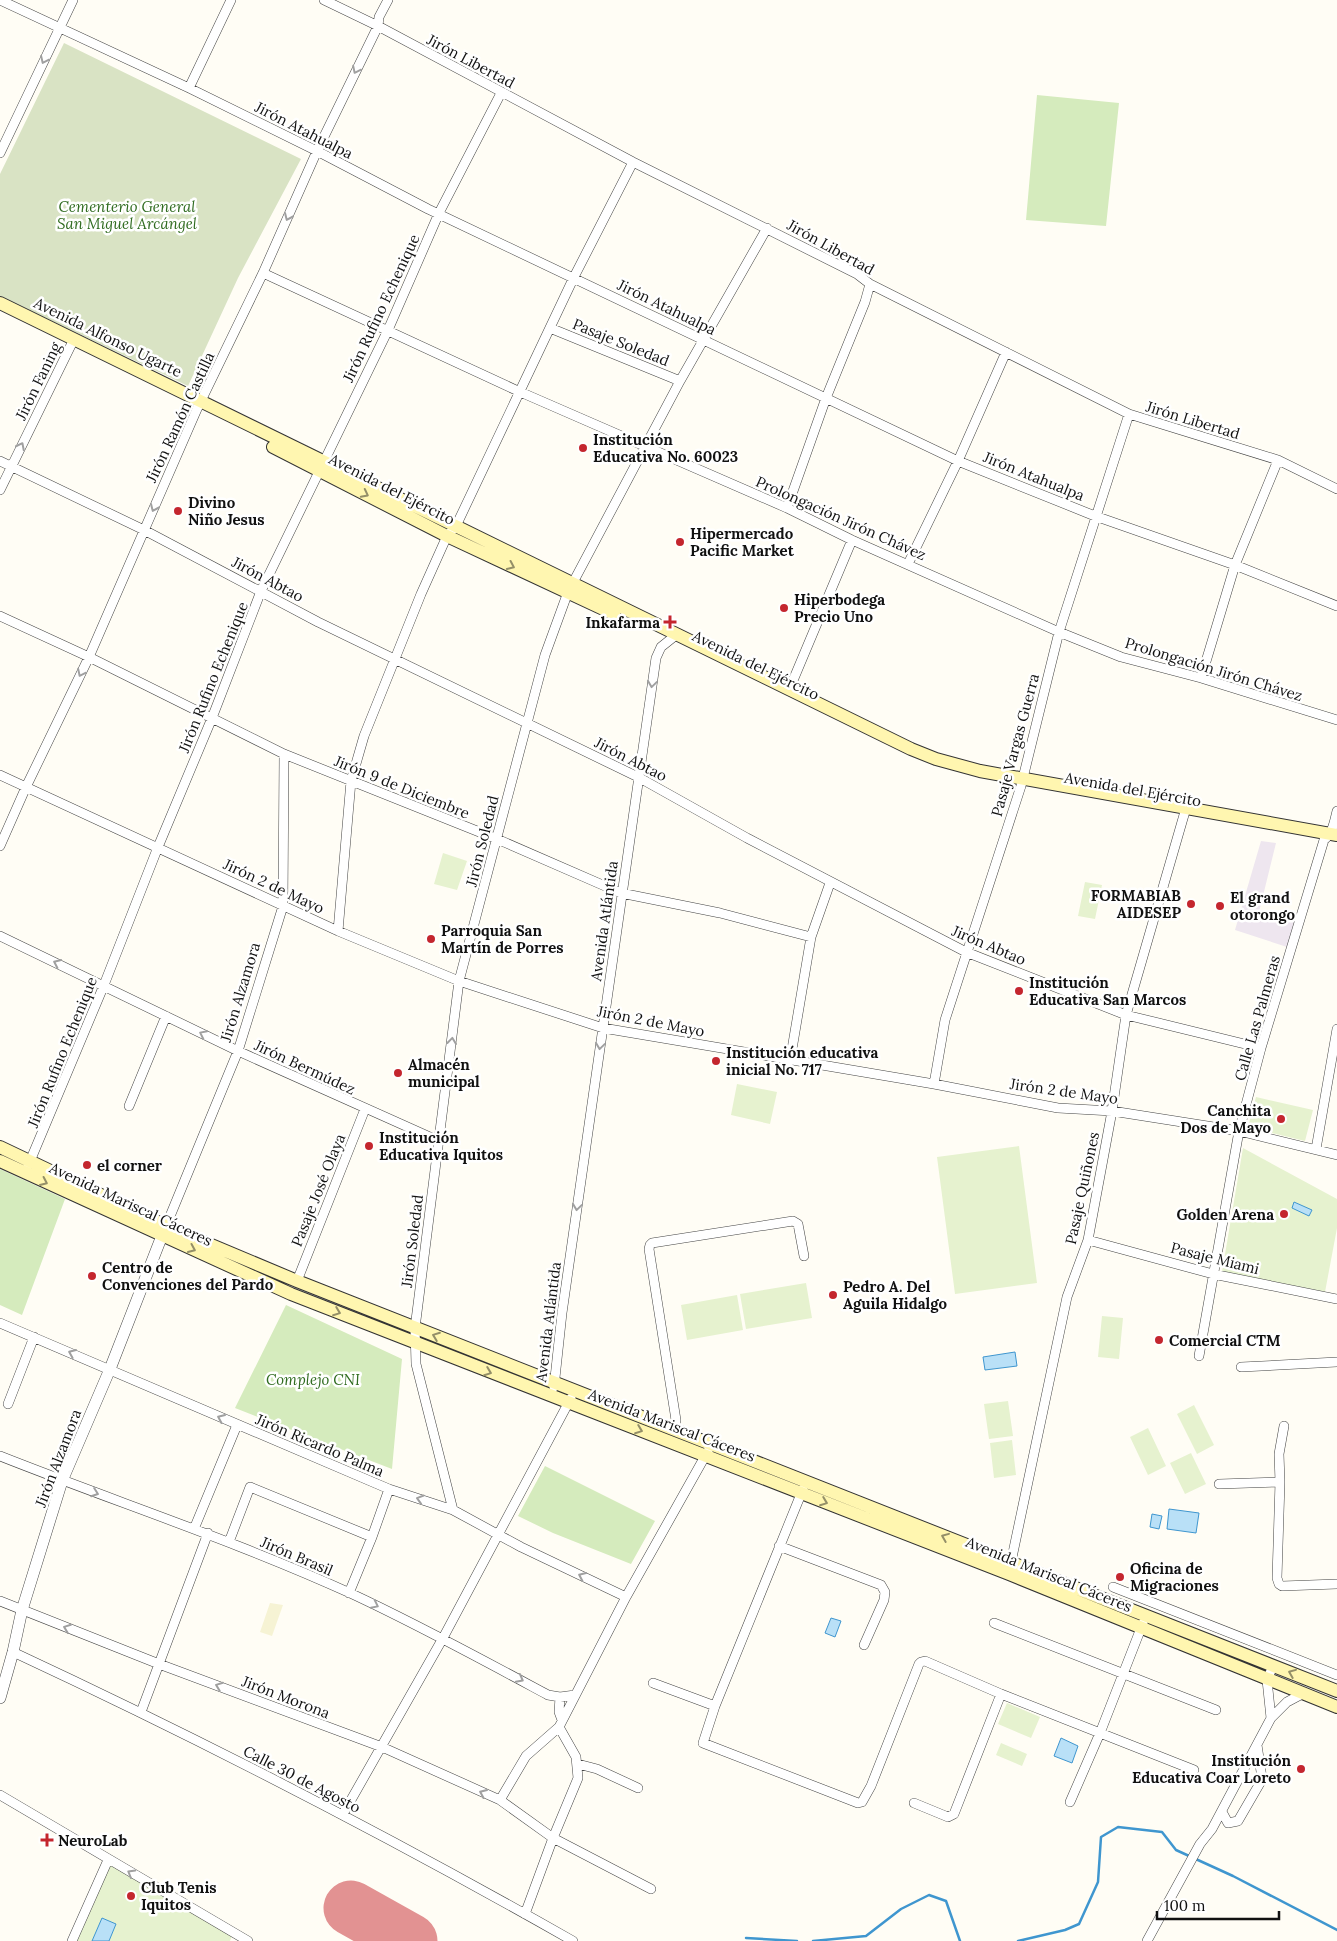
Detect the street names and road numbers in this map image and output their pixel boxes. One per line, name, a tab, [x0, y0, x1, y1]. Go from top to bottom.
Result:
street label: Jirón Libertad	[423, 29, 518, 92]
street label: Jirón Atahualpa	[251, 97, 356, 163]
street label: Jirón Libertad	[783, 215, 878, 279]
street label: Jirón Rufino Echenique	[338, 231, 424, 386]
street label: Jirón Atahualpa	[614, 275, 720, 339]
street label: Avenida Alfonso Ugarte	[30, 292, 185, 381]
street label: Pasaje Soledad	[570, 314, 672, 370]
street label: Jirón Faning	[11, 338, 65, 424]
street label: Jirón Ramón Castilla	[141, 349, 219, 486]
street label: Jirón Libertad	[1143, 396, 1242, 443]
street label: Jirón Atahualpa	[980, 447, 1088, 505]
street label: Avenida del Ejército	[325, 449, 458, 529]
street label: Prolongación Jirón Chávez	[753, 472, 929, 564]
street label: Jirón Abtao	[228, 552, 307, 606]
street label: Jirón Rufino Echenique	[174, 599, 252, 756]
street label: Avenida del Ejército	[689, 626, 823, 704]
street label: Prolongación Jirón Chávez	[1123, 633, 1305, 705]
street label: Pasaje Vargas Guerra	[987, 671, 1043, 818]
street label: Jirón Abtao	[591, 732, 670, 785]
street label: Jirón 9 de Diciembre	[331, 751, 472, 823]
street label: Avenida del Ejército	[1062, 767, 1203, 810]
street label: Jirón Soledad	[461, 793, 502, 889]
street label: Jirón 2 de Mayo	[220, 854, 328, 918]
street label: Avenida Atlántida	[586, 859, 622, 983]
street label: Jirón Abtao	[948, 921, 1029, 969]
street label: Jirón Alzamora	[216, 940, 264, 1045]
street label: Calle Las Palmeras	[1230, 953, 1284, 1083]
street label: Jirón Rufino Echenique	[23, 974, 101, 1131]
street label: Jirón 2 de Mayo	[595, 1001, 707, 1041]
street label: Jirón Bermúdez	[251, 1035, 358, 1099]
street label: Jirón 2 de Mayo	[1008, 1074, 1119, 1108]
street label: Pasaje Quiñones	[1061, 1130, 1103, 1246]
street label: Pasaje José Olaya	[287, 1131, 349, 1249]
street label: Avenida Mariscal Cáceres	[46, 1157, 215, 1250]
street label: Jirón Soledad	[397, 1194, 427, 1289]
street label: Pasaje Miami	[1169, 1238, 1261, 1278]
street label: Avenida Atlántida	[531, 1260, 565, 1384]
street label: Avenida Mariscal Cáceres	[585, 1384, 758, 1466]
street label: Jirón Alzamora	[30, 1406, 85, 1511]
street label: Jirón Ricardo Palma	[252, 1409, 387, 1481]
street label: Jirón Brasil	[257, 1532, 336, 1580]
street label: Avenida Mariscal Cáceres	[962, 1532, 1135, 1616]
street label: Jirón Morona	[238, 1671, 333, 1723]
street label: Calle 30 de Agosto	[240, 1741, 364, 1817]

